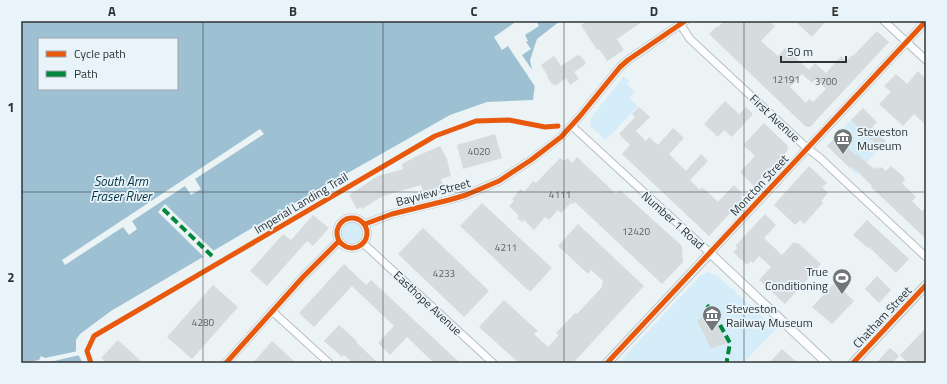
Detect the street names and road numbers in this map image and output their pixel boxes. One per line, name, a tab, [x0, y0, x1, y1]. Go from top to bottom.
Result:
street label: First Avenue	[745, 90, 805, 146]
street label: Moncton Street	[725, 149, 793, 220]
street label: Imperial Landing Trail	[250, 167, 352, 239]
street label: Bayview Street	[394, 173, 473, 211]
street label: Number 1 Road	[637, 186, 709, 254]
street label: Easthope Avenue	[389, 266, 467, 340]
street label: Chatham Street	[848, 281, 917, 352]

